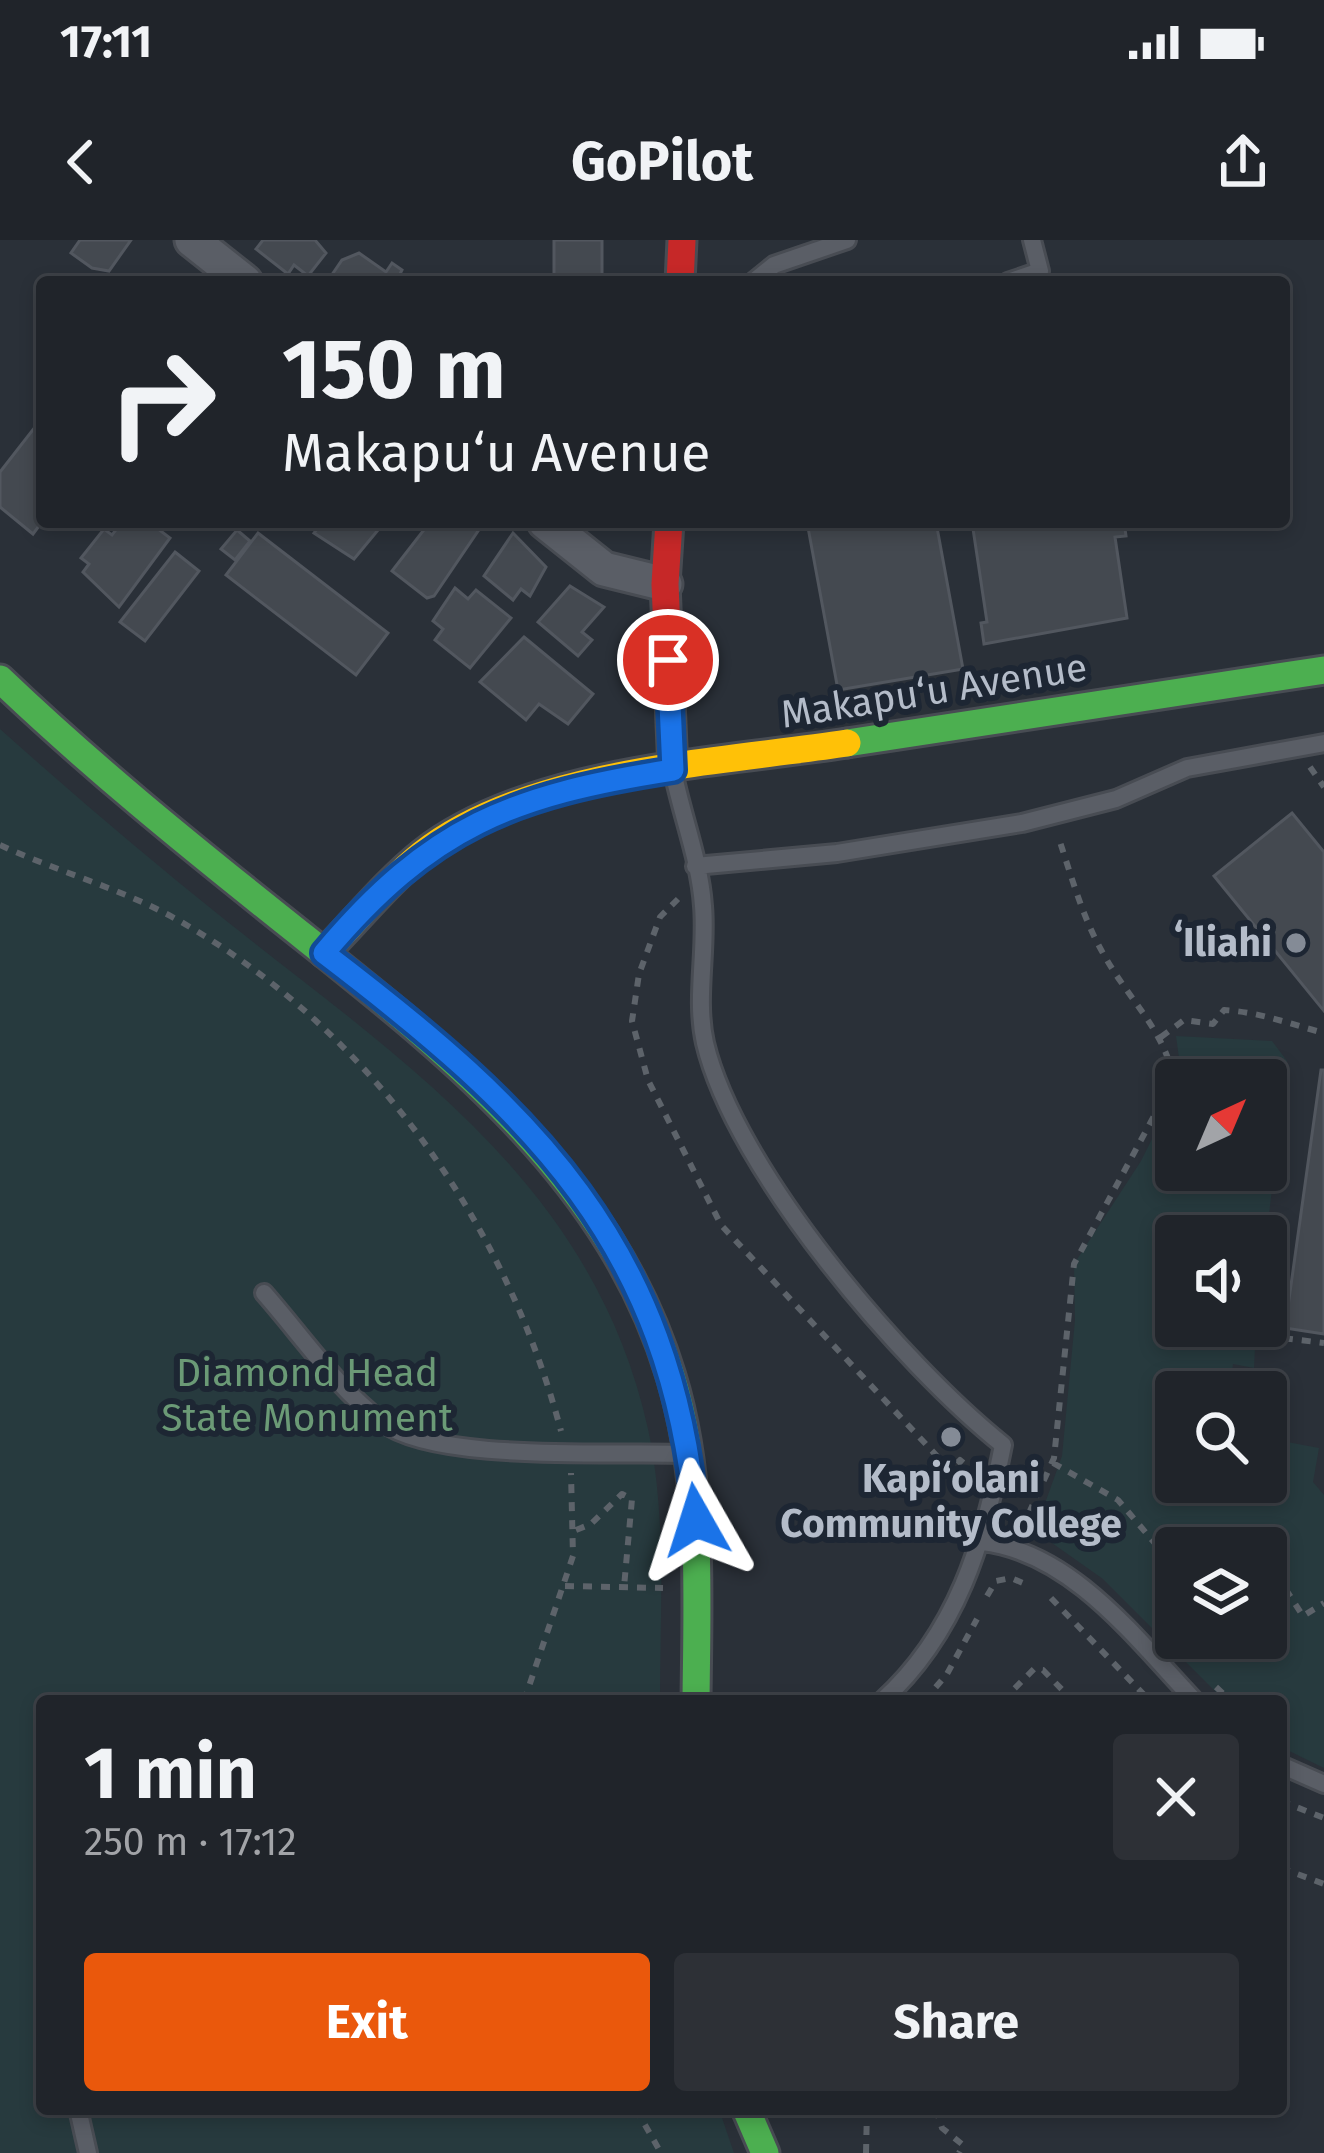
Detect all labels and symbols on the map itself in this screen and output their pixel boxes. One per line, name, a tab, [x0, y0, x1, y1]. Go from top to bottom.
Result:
pin	[617, 609, 719, 711]
street label: Makapu‘u Avenue	[778, 644, 1090, 738]
place label: ʻIliahi	[1174, 919, 1272, 966]
marker: ʻIliahi	[1283, 930, 1309, 956]
north arrow	[1155, 1059, 1287, 1191]
park label: Diamond Head State Monument	[161, 1350, 454, 1441]
marker: Kapi‘olani Community College	[938, 1424, 964, 1450]
place label: Kapi‘olani Community College	[780, 1456, 1122, 1547]
position arrow	[633, 1457, 759, 1583]

